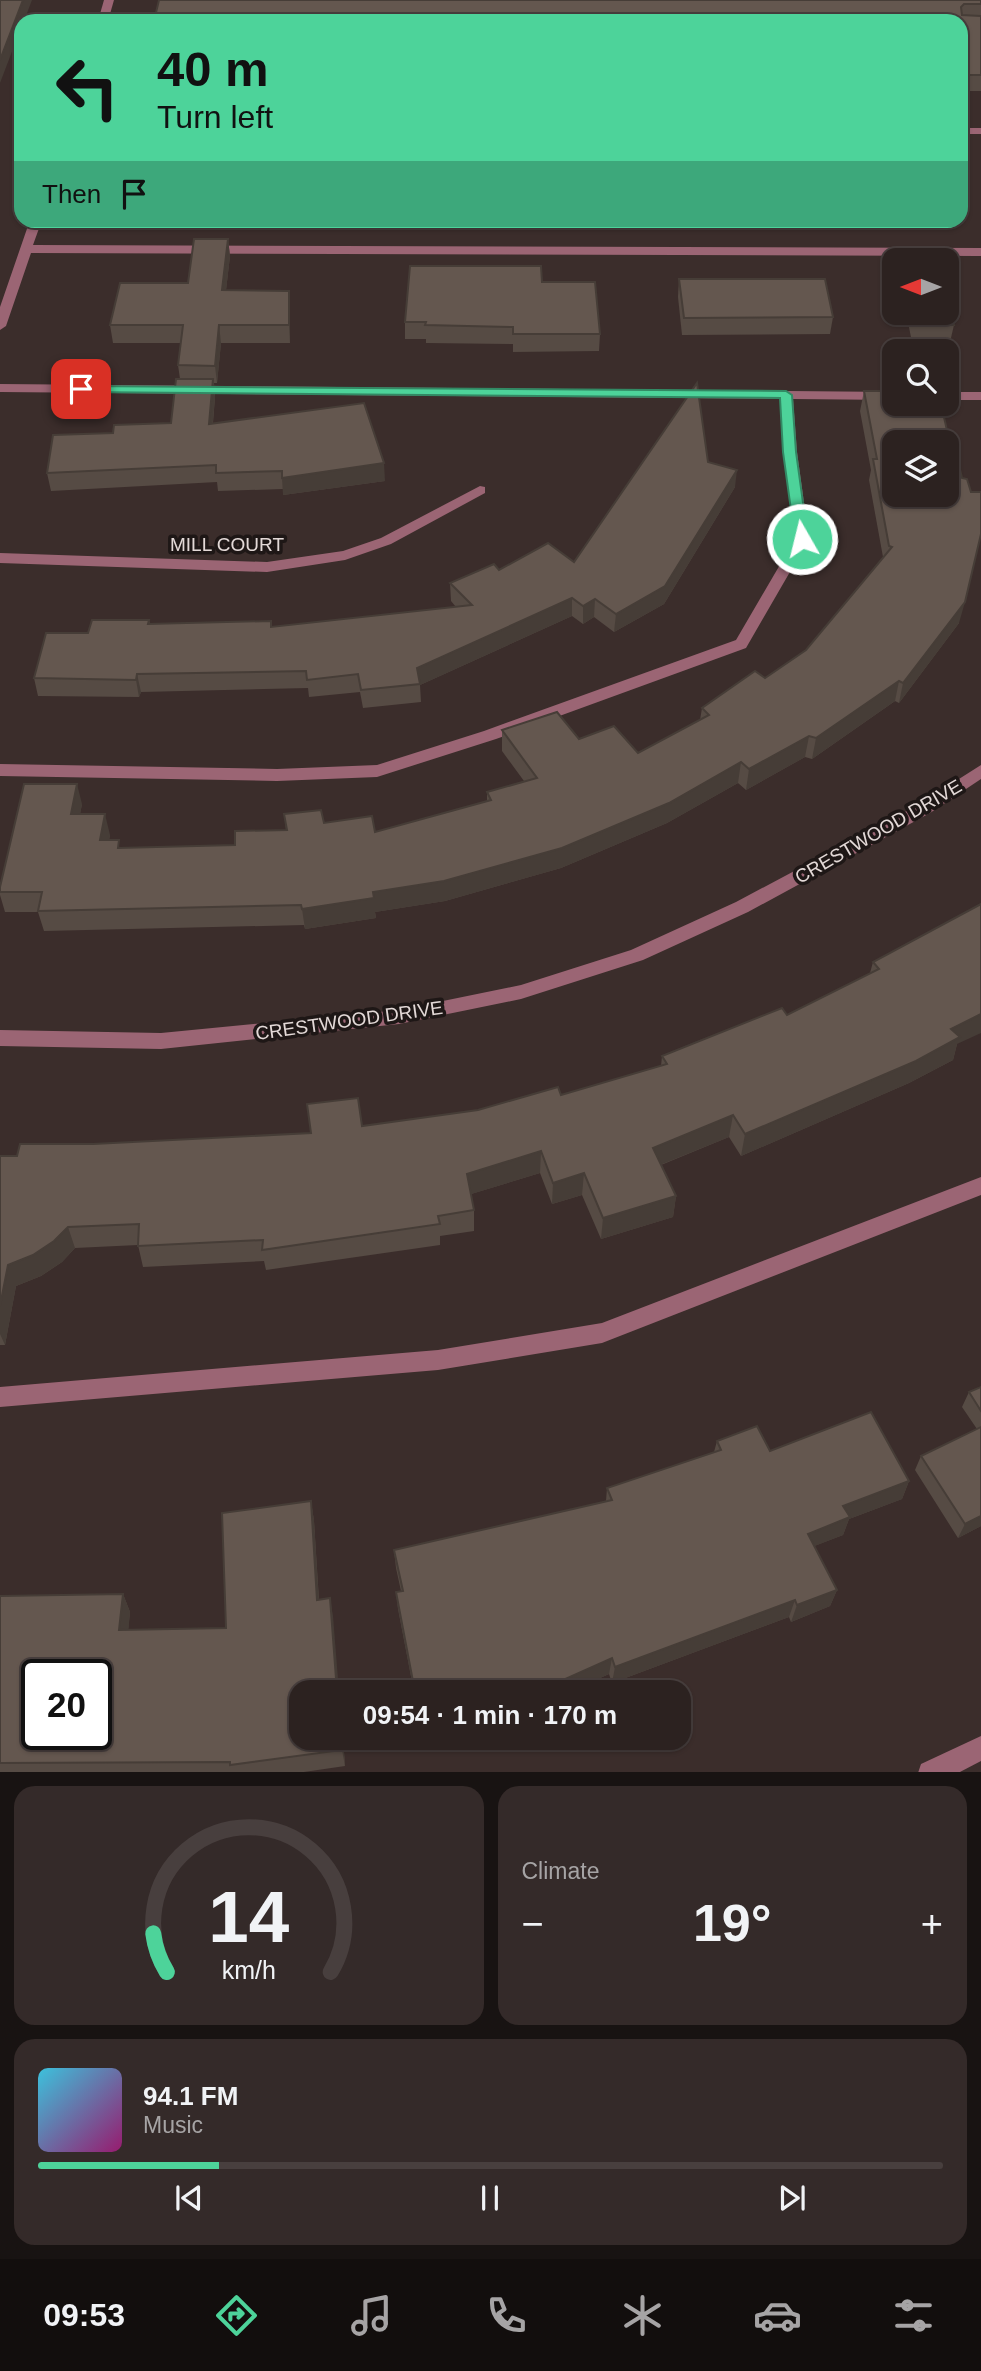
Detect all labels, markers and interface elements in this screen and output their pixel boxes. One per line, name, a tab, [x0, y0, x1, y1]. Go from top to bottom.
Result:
icon: left	[42, 42, 133, 133]
text: 40 m	[157, 42, 269, 96]
text: Turn left	[157, 99, 273, 135]
icon: arrive	[115, 175, 153, 213]
text: Then	[42, 179, 101, 209]
north arrow	[882, 248, 959, 326]
map controls	[882, 248, 959, 507]
button: search	[882, 339, 959, 416]
pin	[51, 359, 111, 419]
icon: arrive	[62, 370, 100, 408]
button: layers	[882, 430, 959, 507]
position arrow	[765, 502, 839, 576]
street label: MILL COURT	[170, 534, 284, 555]
street label: CRESTWOOD DRIVE	[791, 775, 965, 888]
street label: CRESTWOOD DRIVE	[254, 997, 444, 1044]
speed limit sign: 20	[21, 1659, 112, 1750]
text: 09:54 · 1 min · 170 m	[363, 1700, 617, 1730]
text: Climate	[522, 1858, 599, 1884]
text: 14	[208, 1876, 290, 1957]
text: 19°	[693, 1894, 772, 1952]
text: −	[522, 1903, 544, 1945]
text: +	[921, 1903, 943, 1945]
text: km/h	[222, 1955, 276, 1983]
text: 94.1 FM	[143, 2081, 238, 2111]
text: Music	[143, 2112, 203, 2138]
icon: previous	[170, 2179, 208, 2217]
icon: pause	[471, 2179, 509, 2217]
icon: next	[773, 2179, 811, 2217]
icon: directions	[212, 2291, 261, 2340]
icon: music	[347, 2291, 396, 2340]
icon: phone	[482, 2291, 531, 2340]
icon: climate	[618, 2291, 667, 2340]
icon: car	[753, 2291, 802, 2340]
icon: filters	[889, 2291, 938, 2340]
text: 09:53	[43, 2297, 125, 2333]

